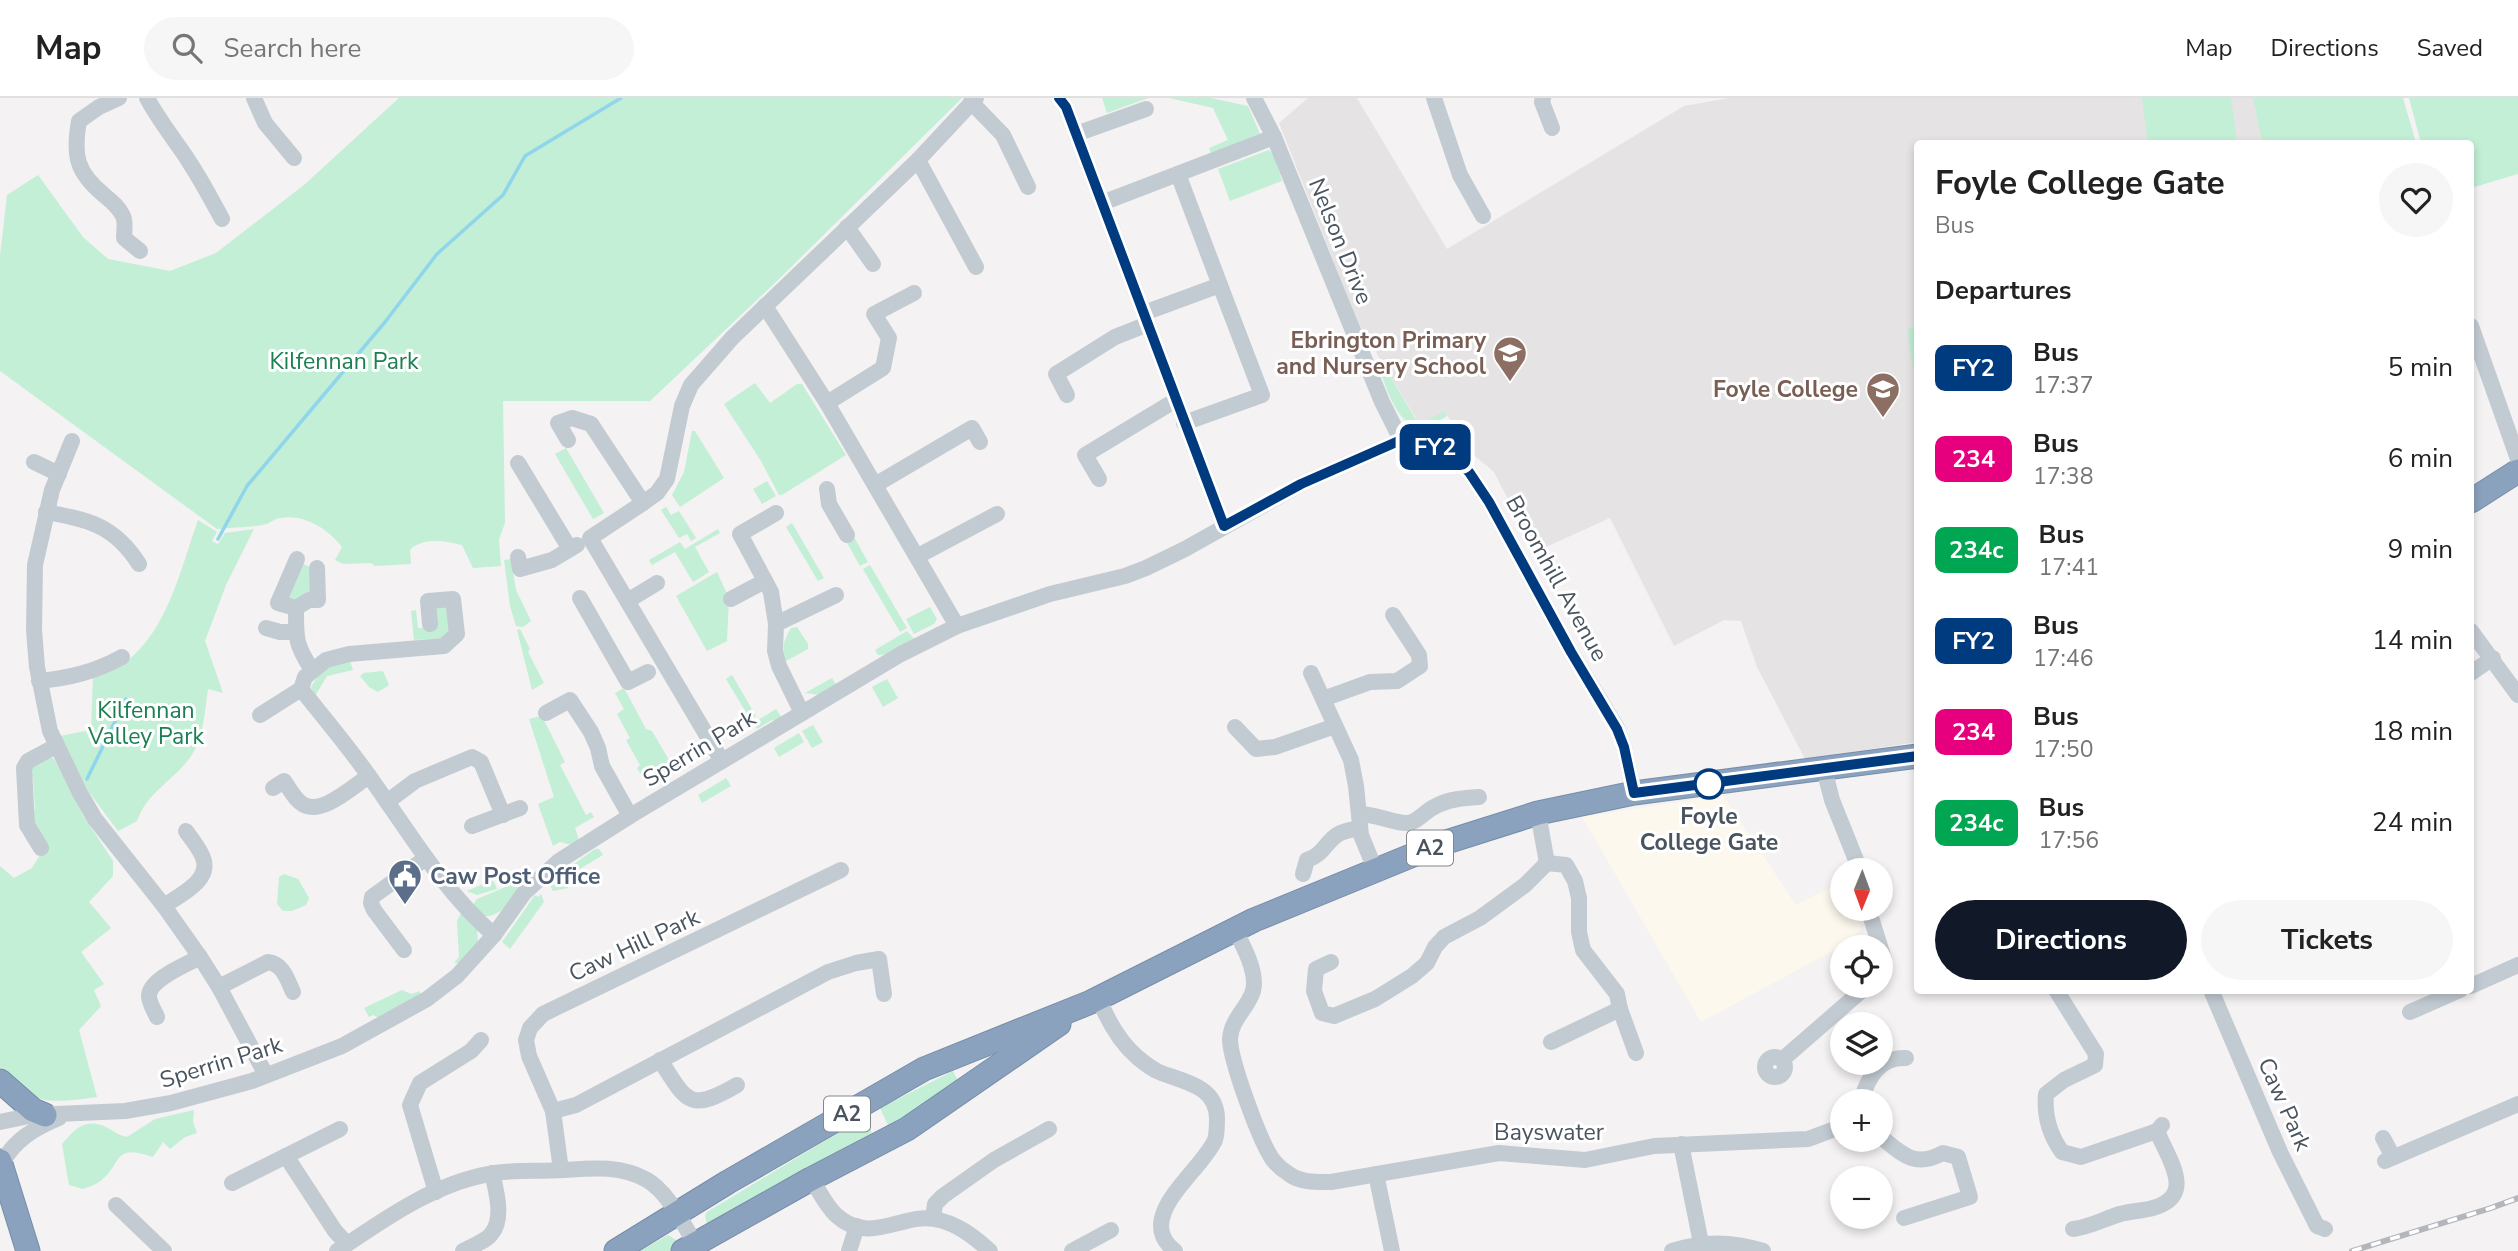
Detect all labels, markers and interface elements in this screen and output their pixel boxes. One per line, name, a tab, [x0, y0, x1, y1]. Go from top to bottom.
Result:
search box	[144, 17, 634, 80]
text: Map	[35, 26, 102, 71]
icon: search	[168, 29, 206, 67]
text: Search here	[224, 31, 361, 66]
text: Map	[2185, 32, 2232, 64]
text: Directions	[2270, 32, 2379, 64]
text: Saved	[2417, 32, 2483, 64]
text: Foyle College Gate	[1935, 161, 2225, 206]
button: heart	[2379, 163, 2453, 237]
street label: Nelson Drive	[1301, 174, 1380, 309]
text: Bus	[1935, 210, 1975, 241]
text: Departures	[1935, 273, 2071, 308]
place label: Ebrington Primary and Nursery School	[1276, 325, 1487, 382]
school or university icon: Ebrington Primary and Nursery School	[1491, 334, 1529, 383]
text: Bus	[2033, 335, 2079, 370]
park label: Kilfennan Park	[269, 346, 419, 377]
text: 5 min	[2388, 350, 2453, 385]
text: FY2	[1952, 352, 1995, 384]
school or university icon: Foyle College	[1864, 370, 1902, 419]
text: 17:37	[2033, 370, 2093, 401]
place label: Foyle College	[1713, 374, 1858, 405]
line badge: FY2	[1395, 424, 1475, 470]
text: Bus	[2033, 426, 2079, 461]
text: FY2	[1414, 431, 1456, 463]
text: 6 min	[2388, 441, 2453, 476]
text: 234	[1952, 443, 1995, 475]
text: 17:38	[2033, 461, 2093, 492]
street label: Broomhill Avenue	[1498, 490, 1615, 667]
text: Bus	[2039, 517, 2084, 552]
text: 9 min	[2388, 532, 2453, 567]
text: 234c	[1949, 534, 2004, 566]
text: 17:41	[2039, 552, 2099, 583]
text: Bus	[2033, 608, 2079, 643]
text: 14 min	[2372, 623, 2453, 658]
text: FY2	[1952, 625, 1995, 657]
text: 17:46	[2033, 643, 2093, 674]
park label: Kilfennan Valley Park	[87, 695, 204, 752]
text: Bus	[2033, 699, 2079, 734]
street label: Sperrin Park	[637, 702, 762, 794]
text: 18 min	[2372, 714, 2453, 749]
text: 234	[1952, 716, 1995, 748]
text: 17:50	[2033, 734, 2093, 765]
marker: Foyle College Gate	[1694, 769, 1724, 799]
text: Bus	[2039, 790, 2084, 825]
place label: Foyle College Gate	[1640, 801, 1778, 858]
text: 24 min	[2372, 805, 2453, 840]
text: 234c	[1949, 807, 2004, 839]
text: 17:56	[2039, 825, 2099, 856]
road number: A2	[1407, 830, 1453, 866]
public building icon: Caw Post Office	[386, 857, 424, 906]
north arrow	[1830, 858, 1894, 920]
map controls	[1830, 858, 1893, 1229]
place label: Caw Post Office	[430, 861, 600, 892]
button: Directions	[1935, 900, 2187, 980]
button: Tickets	[2201, 900, 2453, 980]
street label: Caw Hill Park	[564, 901, 705, 989]
button: locate	[1830, 935, 1893, 998]
button: layers	[1830, 1012, 1893, 1075]
street label: Sperrin Park	[156, 1029, 287, 1096]
street label: Caw Park	[2250, 1053, 2319, 1156]
button: +	[1830, 1089, 1893, 1152]
road number: A2	[824, 1096, 870, 1132]
street label: Bayswater	[1494, 1117, 1605, 1148]
button: −	[1830, 1166, 1893, 1229]

